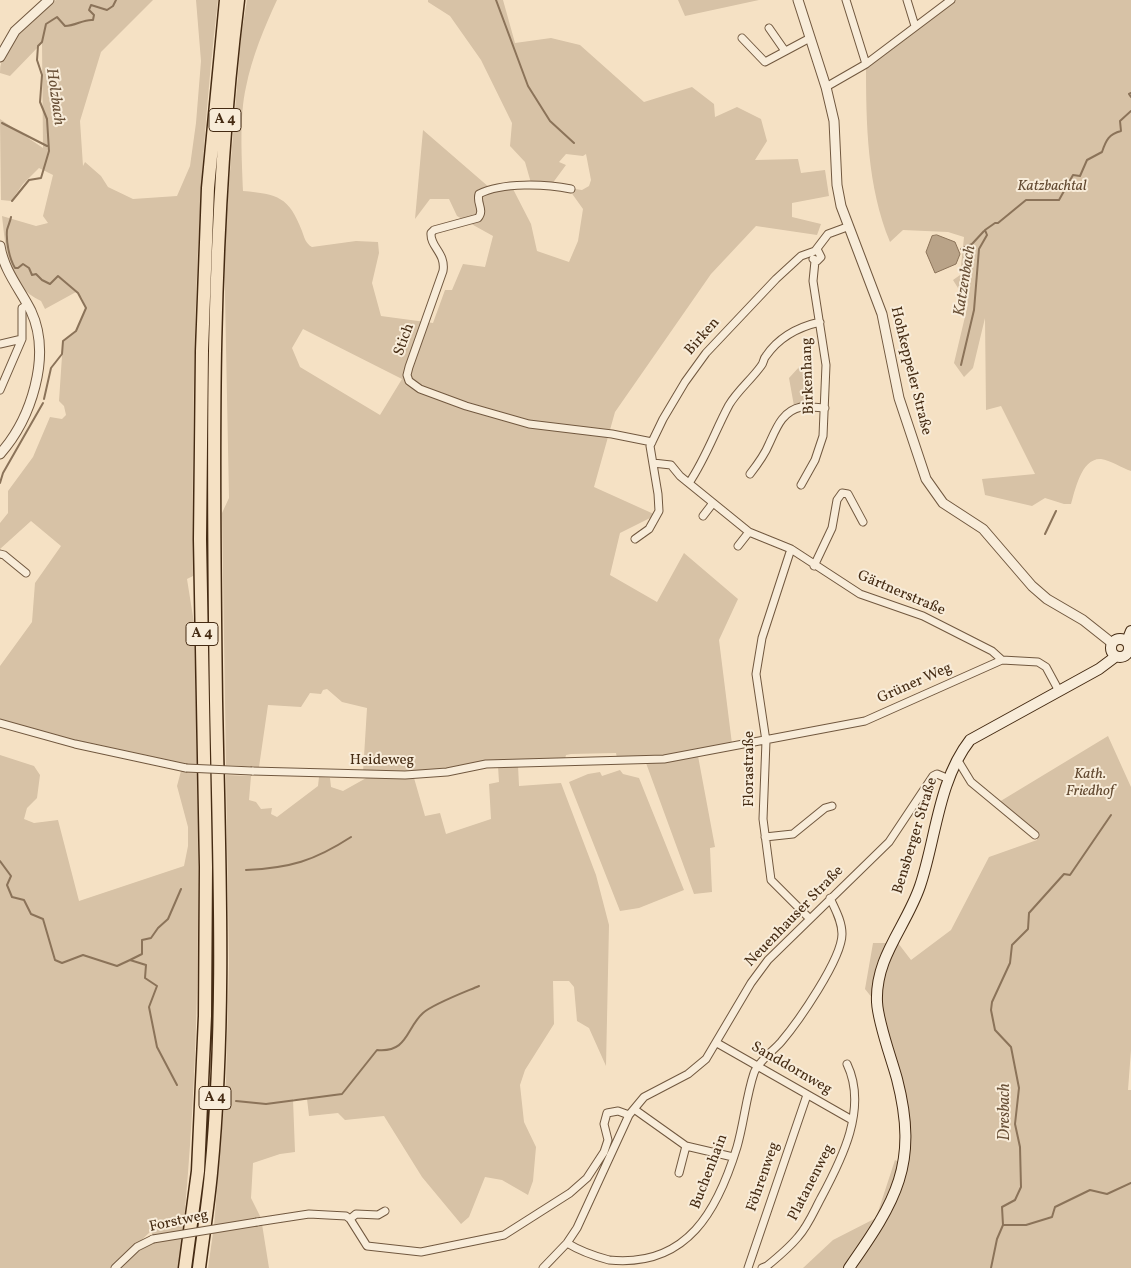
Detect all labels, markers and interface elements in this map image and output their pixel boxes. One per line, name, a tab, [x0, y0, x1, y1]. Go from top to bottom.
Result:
water label: Holzbach	[40, 67, 68, 127]
road number: A 4	[209, 108, 241, 132]
park label: Katzbachtal	[1017, 178, 1087, 196]
water label: Katzenbach	[951, 244, 981, 318]
street label: Hohkeppeler Straße	[885, 305, 935, 437]
street label: Birken	[682, 314, 724, 360]
street label: Stich	[391, 321, 419, 359]
street label: Birkenhang	[799, 337, 819, 415]
street label: Gärtnerstraße	[854, 567, 948, 621]
road number: A 4	[186, 622, 218, 646]
street label: Grüner Weg	[875, 660, 955, 708]
street label: Florastraße	[741, 731, 759, 807]
street label: Heideweg	[350, 752, 414, 770]
park label: Kath. Friedhof	[1066, 766, 1114, 801]
street label: Bensberger Straße	[890, 776, 942, 896]
street label: Neuenhauser Straße	[742, 863, 848, 971]
street label: Sanddornweg	[747, 1039, 835, 1099]
water label: Dresbach	[996, 1083, 1016, 1141]
road number: A 4	[199, 1086, 231, 1110]
street label: Buchenhain	[687, 1132, 733, 1212]
street label: Föhrenweg	[744, 1140, 784, 1214]
street label: Platanenweg	[785, 1142, 839, 1224]
street label: Forstweg	[148, 1207, 210, 1237]

